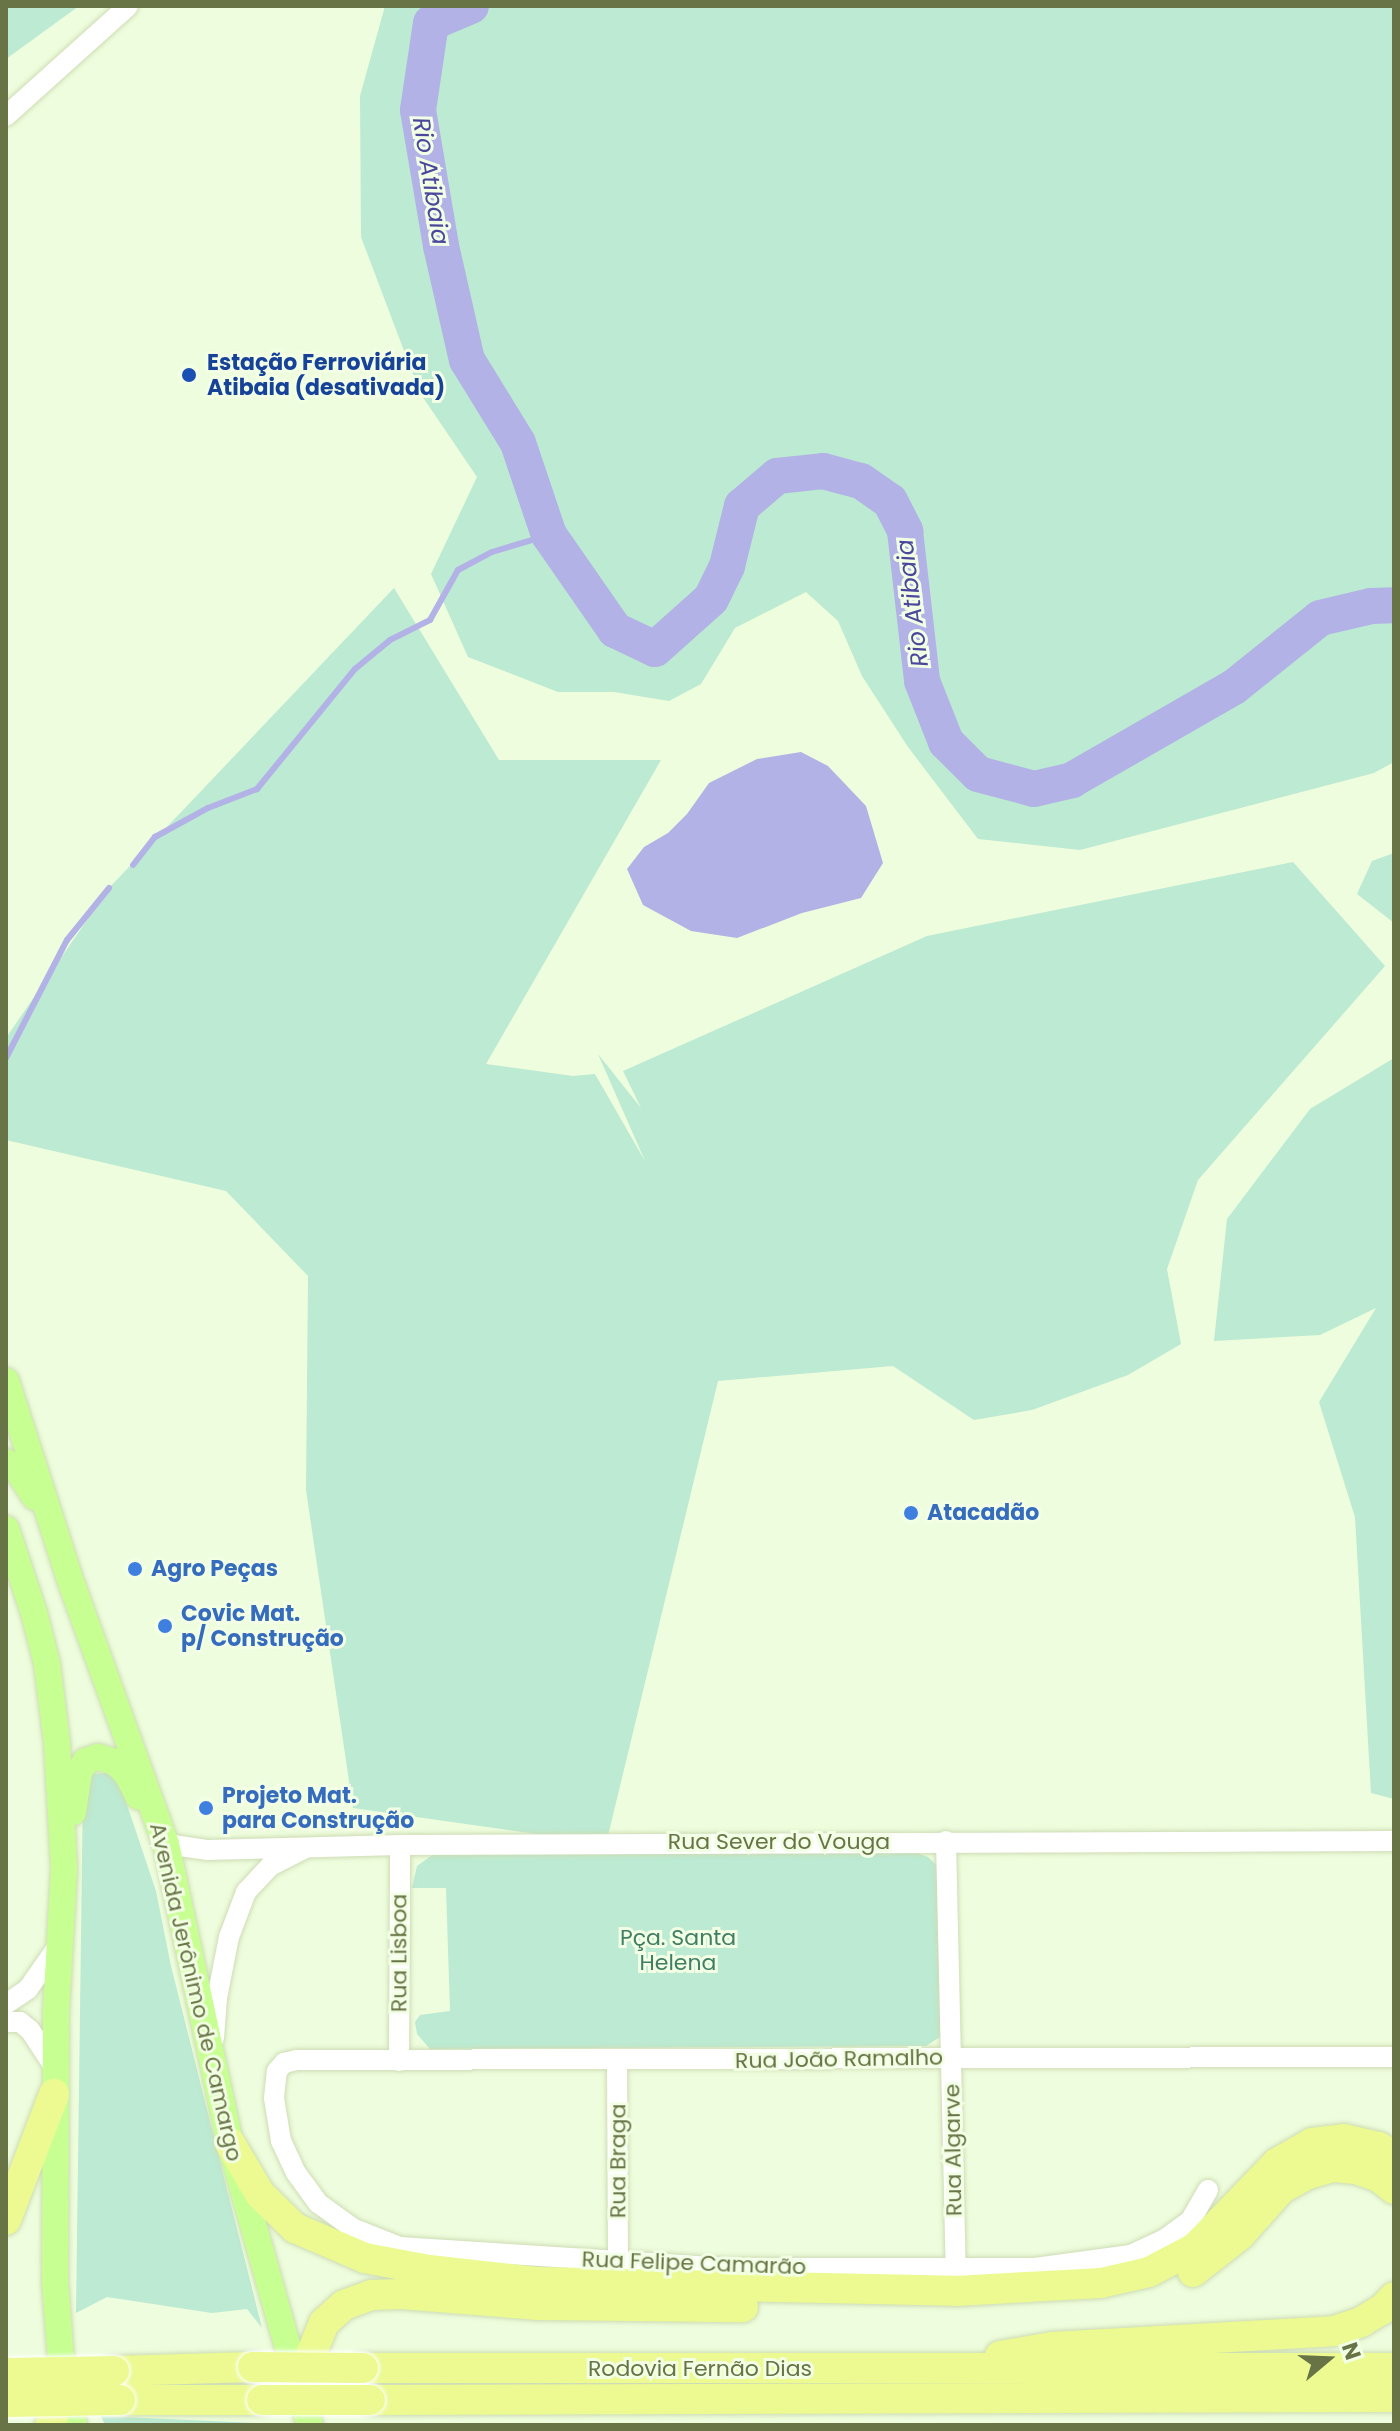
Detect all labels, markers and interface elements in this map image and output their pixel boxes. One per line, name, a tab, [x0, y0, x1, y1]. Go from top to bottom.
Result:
water label: Rio Atibaia	[407, 115, 455, 247]
place label: Estação Ferroviária Atibaia (desativada)	[207, 349, 445, 400]
marker: Estação Ferroviária Atibaia (desativada)	[178, 364, 200, 386]
water label: Rio Atibaia	[890, 538, 934, 668]
place label: Atacadão	[927, 1500, 1039, 1526]
marker: Atacadão	[902, 1504, 920, 1522]
place label: Agro Peças	[151, 1556, 278, 1582]
marker: Agro Peças	[126, 1560, 144, 1578]
place label: Covic Mat. p/ Construção	[181, 1600, 344, 1652]
marker: Covic Mat. p/ Construção	[156, 1617, 174, 1635]
place label: Projeto Mat. para Construção	[222, 1782, 414, 1834]
marker: Projeto Mat. para Construção	[197, 1799, 215, 1817]
street label: Avenida Jerônimo de Camargo	[144, 1820, 248, 2164]
street label: Rua Sever do Vouga	[668, 1829, 890, 1855]
street label: Rua Lisboa	[386, 1894, 412, 2012]
park label: Pça. Santa Helena	[620, 1924, 736, 1976]
street label: Rua João Ramalho	[735, 2044, 943, 2074]
street label: Rua Algarve	[939, 2084, 967, 2216]
street label: Rua Braga	[605, 2104, 631, 2218]
street label: Rua Felipe Camarão	[581, 2246, 807, 2280]
north arrow	[1288, 2319, 1368, 2399]
text: N	[1334, 2338, 1369, 2364]
street label: Rodovia Fernão Dias	[588, 2356, 812, 2382]

